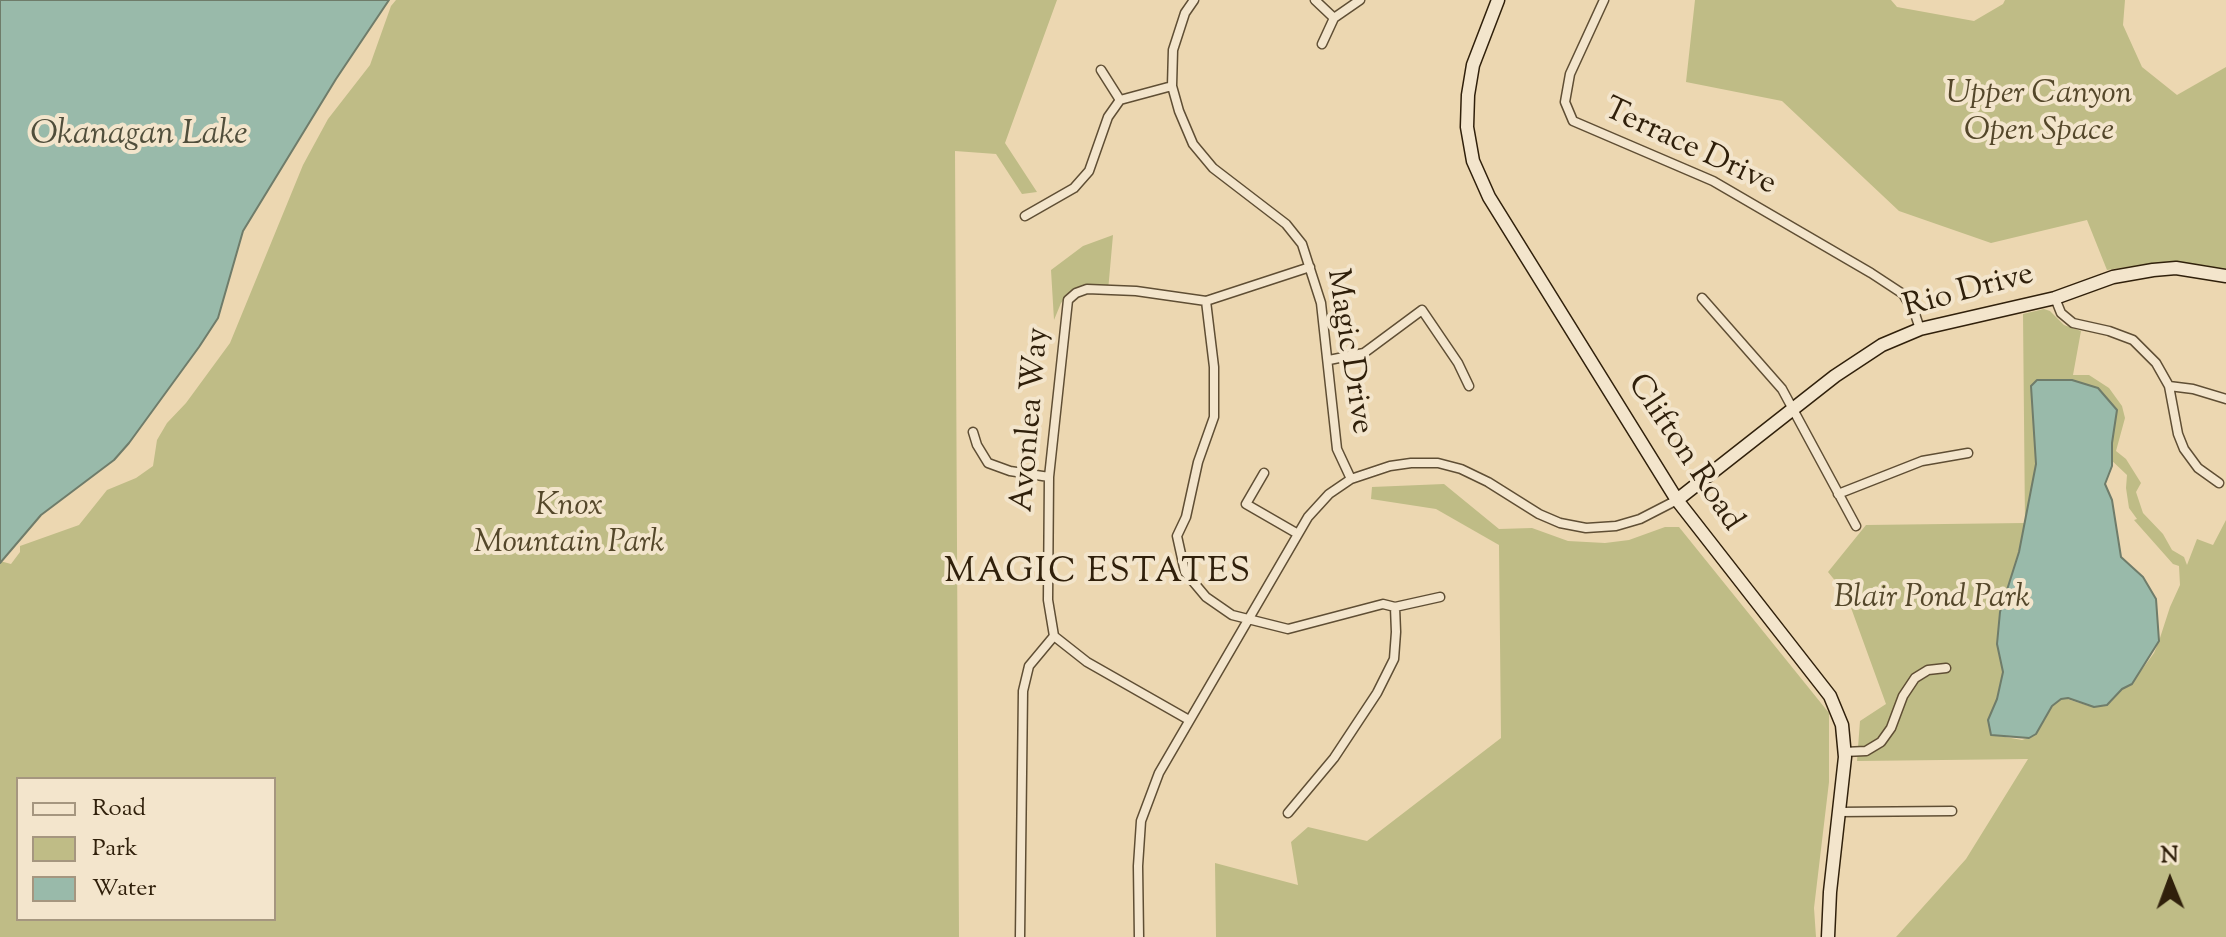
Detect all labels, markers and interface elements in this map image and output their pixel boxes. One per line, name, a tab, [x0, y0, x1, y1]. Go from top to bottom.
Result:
park label: Upper Canyon Open Space	[1946, 78, 2132, 153]
street label: Terrace Drive	[1597, 92, 1781, 206]
water label: Okanagan Lake	[30, 117, 248, 157]
street label: Rio Drive	[1900, 257, 2038, 329]
street label: Magic Drive	[1315, 267, 1379, 437]
street label: Avonlea Way	[1006, 326, 1060, 514]
street label: Clifton Road	[1616, 368, 1750, 540]
park label: Knox Mountain Park	[473, 490, 665, 565]
district label: MAGIC ESTATES	[944, 555, 1252, 595]
park label: Blair Pond Park	[1834, 582, 2030, 620]
legend	[16, 777, 276, 921]
text: Road	[92, 792, 146, 826]
text: Park	[92, 832, 138, 866]
north arrow	[2130, 841, 2210, 921]
text: N	[2161, 841, 2179, 873]
text: Water	[92, 872, 156, 906]

